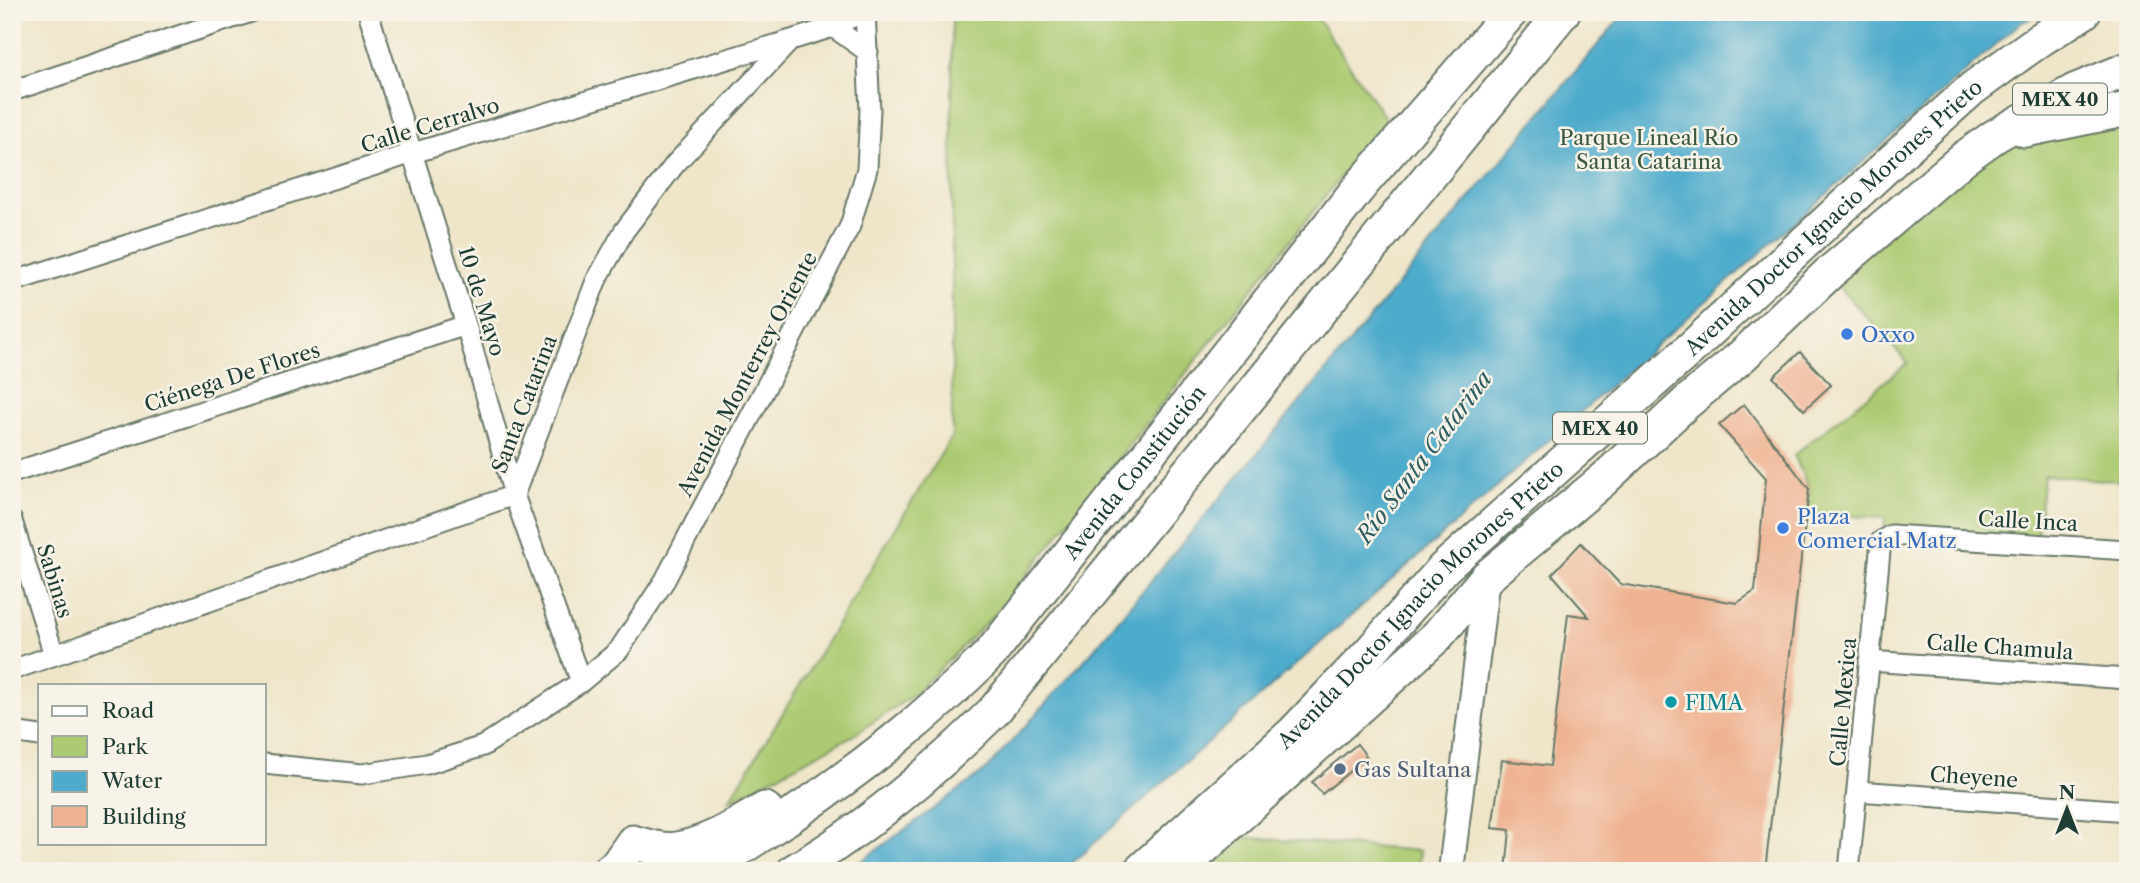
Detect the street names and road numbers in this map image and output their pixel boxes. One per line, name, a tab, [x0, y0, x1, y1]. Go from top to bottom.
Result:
street label: Avenida Doctor Ignacio Morones Prieto	[1679, 73, 1987, 361]
road number: MEX 40	[2013, 83, 2107, 114]
street label: Calle Cerralvo	[358, 92, 502, 158]
street label: 10 de Mayo	[453, 243, 511, 359]
street label: Avenida Monterrey Oriente	[671, 247, 822, 502]
street label: Santa Catarina	[486, 331, 562, 477]
street label: Ciénega De Flores	[141, 337, 323, 417]
street label: Avenida Constitución	[1057, 380, 1210, 565]
road number: MEX 40	[1553, 412, 1647, 444]
street label: Avenida Doctor Ignacio Morones Prieto	[1271, 456, 1568, 754]
street label: Calle Inca	[1977, 506, 2080, 536]
street label: Sabinas	[32, 541, 78, 621]
street label: Calle Chamula	[1926, 629, 2075, 665]
street label: Calle Mexica	[1825, 636, 1861, 768]
street label: Cheyene	[1929, 761, 2019, 793]

